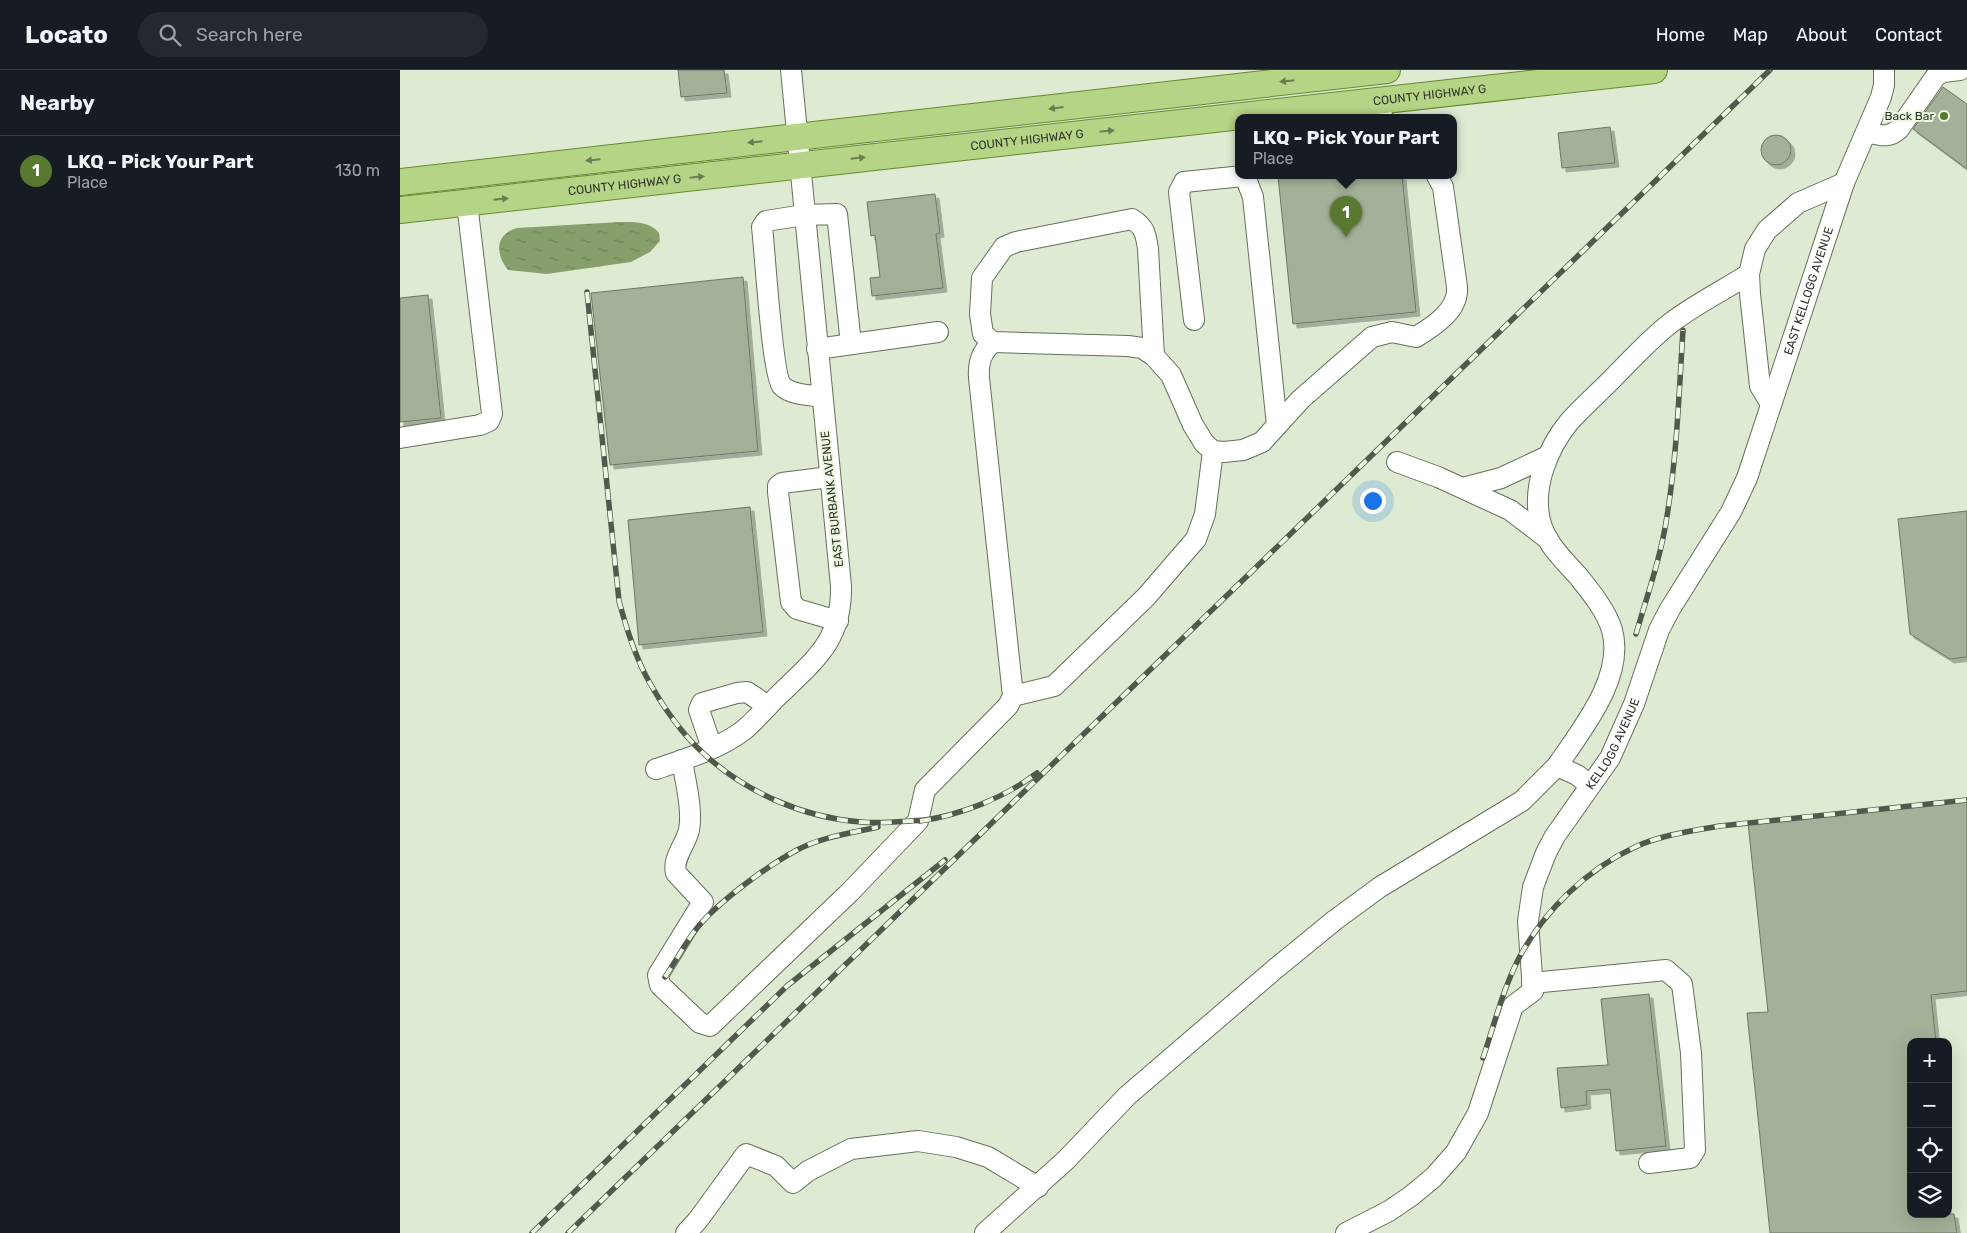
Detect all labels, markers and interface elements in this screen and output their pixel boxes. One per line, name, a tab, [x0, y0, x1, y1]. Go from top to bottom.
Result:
search box	[138, 12, 488, 57]
text: Locato	[25, 21, 108, 49]
icon: search	[156, 21, 184, 49]
text: Search here	[196, 23, 303, 46]
text: Home	[1656, 24, 1705, 46]
text: Map	[1733, 24, 1768, 46]
text: About	[1796, 24, 1847, 46]
text: Contact	[1875, 24, 1942, 46]
one-way arrow	[1278, 77, 1294, 85]
street label: COUNTY HIGHWAY G	[1372, 82, 1487, 108]
text: Nearby	[20, 90, 95, 115]
one-way arrow	[1047, 104, 1063, 112]
place label: Back Bar	[1885, 109, 1934, 123]
marker: Back Bar	[1938, 110, 1950, 122]
popup	[1235, 114, 1457, 179]
text: LKQ - Pick Your Part	[1253, 126, 1439, 149]
street label: COUNTY HIGHWAY G	[970, 127, 1084, 153]
one-way arrow	[1099, 127, 1115, 135]
one-way arrow	[747, 138, 763, 146]
text: Place	[1253, 149, 1293, 168]
text: LKQ - Pick Your Part	[67, 150, 254, 173]
one-way arrow	[851, 154, 867, 162]
one-way arrow	[585, 156, 601, 164]
text: 1	[32, 161, 40, 180]
text: 130 m	[335, 161, 380, 180]
street label: COUNTY HIGHWAY G	[567, 172, 682, 198]
text: Place	[67, 173, 108, 192]
one-way arrow	[689, 173, 705, 181]
one-way arrow	[493, 195, 509, 203]
pin: 1	[1330, 196, 1362, 237]
street label: EAST KELLOGG AVENUE	[1781, 225, 1836, 357]
street label: EAST BURBANK AVENUE	[818, 430, 846, 568]
your location	[1360, 488, 1386, 514]
street label: KELLOGG AVENUE	[1583, 696, 1642, 792]
map controls	[1907, 1038, 1952, 1218]
button: +	[1907, 1038, 1952, 1083]
button: −	[1907, 1083, 1952, 1128]
button: locate	[1907, 1128, 1952, 1173]
button: layers	[1907, 1173, 1952, 1218]

